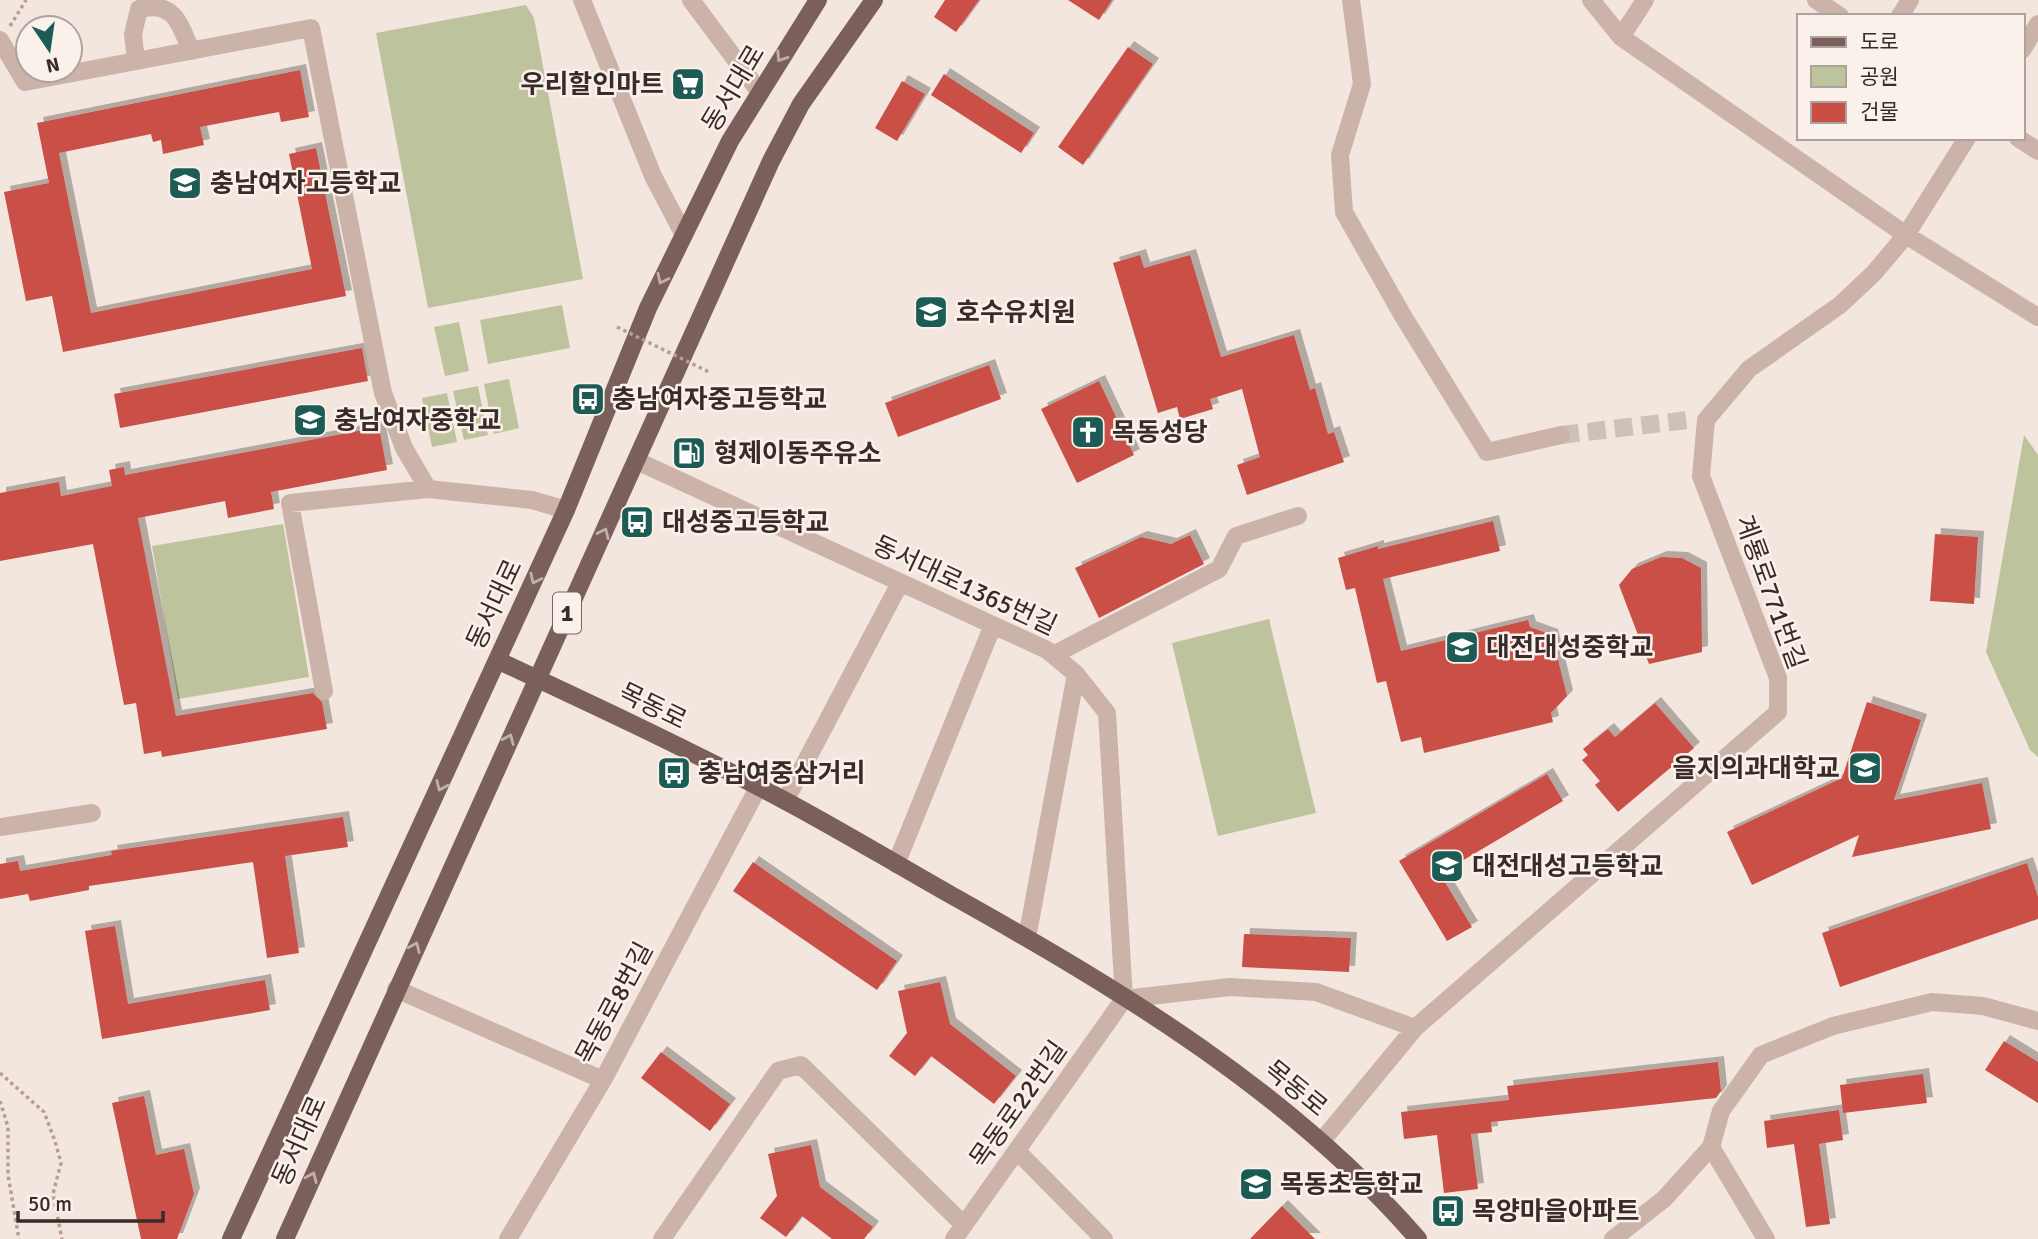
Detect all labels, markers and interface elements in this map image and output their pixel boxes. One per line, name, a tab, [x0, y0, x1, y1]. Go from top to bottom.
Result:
north arrow	[14, 14, 84, 84]
legend	[1797, 14, 2024, 140]
text: 도로	[1860, 29, 1899, 55]
street label: 동서대로	[696, 39, 772, 138]
one-way arrow	[776, 50, 789, 63]
text: N	[43, 51, 62, 78]
text: 공원	[1860, 64, 1899, 90]
supermarket icon: 우리할인마트	[669, 65, 707, 103]
place label: 우리할인마트	[520, 69, 664, 101]
text: 건물	[1860, 99, 1899, 125]
school or university icon: 충남여자고등학교	[166, 164, 204, 202]
place label: 충남여자고등학교	[210, 168, 401, 200]
one-way arrow	[657, 272, 671, 284]
school or university icon: 호수유치원	[912, 293, 950, 331]
place label: 호수유치원	[956, 297, 1076, 329]
bus stop icon: 충남여자중고등학교	[569, 380, 607, 418]
place label: 충남여자중고등학교	[612, 384, 827, 416]
school or university icon: 충남여자중학교	[291, 401, 329, 439]
place label: 충남여자중학교	[334, 405, 501, 437]
church icon: 목동성당	[1069, 413, 1107, 451]
place label: 목동성당	[1112, 417, 1208, 449]
fuel station icon: 형제이동주유소	[670, 434, 708, 472]
place label: 형제이동주유소	[714, 438, 881, 470]
bus stop icon: 대성중고등학교	[618, 503, 656, 541]
place label: 대성중고등학교	[662, 507, 829, 539]
street label: 계룡로771번길	[1727, 511, 1813, 674]
one-way arrow	[596, 528, 610, 540]
street label: 동서대로1365번길	[867, 529, 1062, 643]
street label: 동서대로	[460, 554, 530, 655]
one-way arrow	[529, 571, 543, 584]
road number: 1	[553, 592, 581, 634]
school or university icon: 대전대성중학교	[1443, 628, 1481, 666]
place label: 대전대성중학교	[1486, 632, 1653, 664]
street label: 목동로	[613, 677, 692, 737]
one-way arrow	[501, 734, 515, 747]
school or university icon: 을지의과대학교	[1846, 749, 1884, 787]
place label: 을지의과대학교	[1673, 753, 1840, 785]
bus stop icon: 충남여중삼거리	[655, 754, 693, 792]
place label: 충남여중삼거리	[698, 758, 865, 790]
one-way arrow	[435, 779, 449, 791]
school or university icon: 대전대성고등학교	[1428, 847, 1466, 885]
place label: 대전대성고등학교	[1472, 851, 1663, 883]
street label: 목동로8번길	[569, 937, 660, 1070]
one-way arrow	[407, 941, 421, 954]
street label: 목동로22번길	[963, 1035, 1074, 1174]
street label: 목동로	[1257, 1054, 1333, 1124]
street label: 동서대로	[266, 1091, 334, 1192]
school or university icon: 목동초등학교	[1237, 1165, 1275, 1203]
place label: 목동초등학교	[1280, 1169, 1424, 1201]
one-way arrow	[304, 1171, 318, 1184]
scale bar	[18, 1180, 163, 1224]
text: 50 m	[28, 1191, 72, 1217]
bus stop icon: 목양마을아파트	[1429, 1192, 1467, 1230]
place label: 목양마을아파트	[1472, 1196, 1639, 1228]

